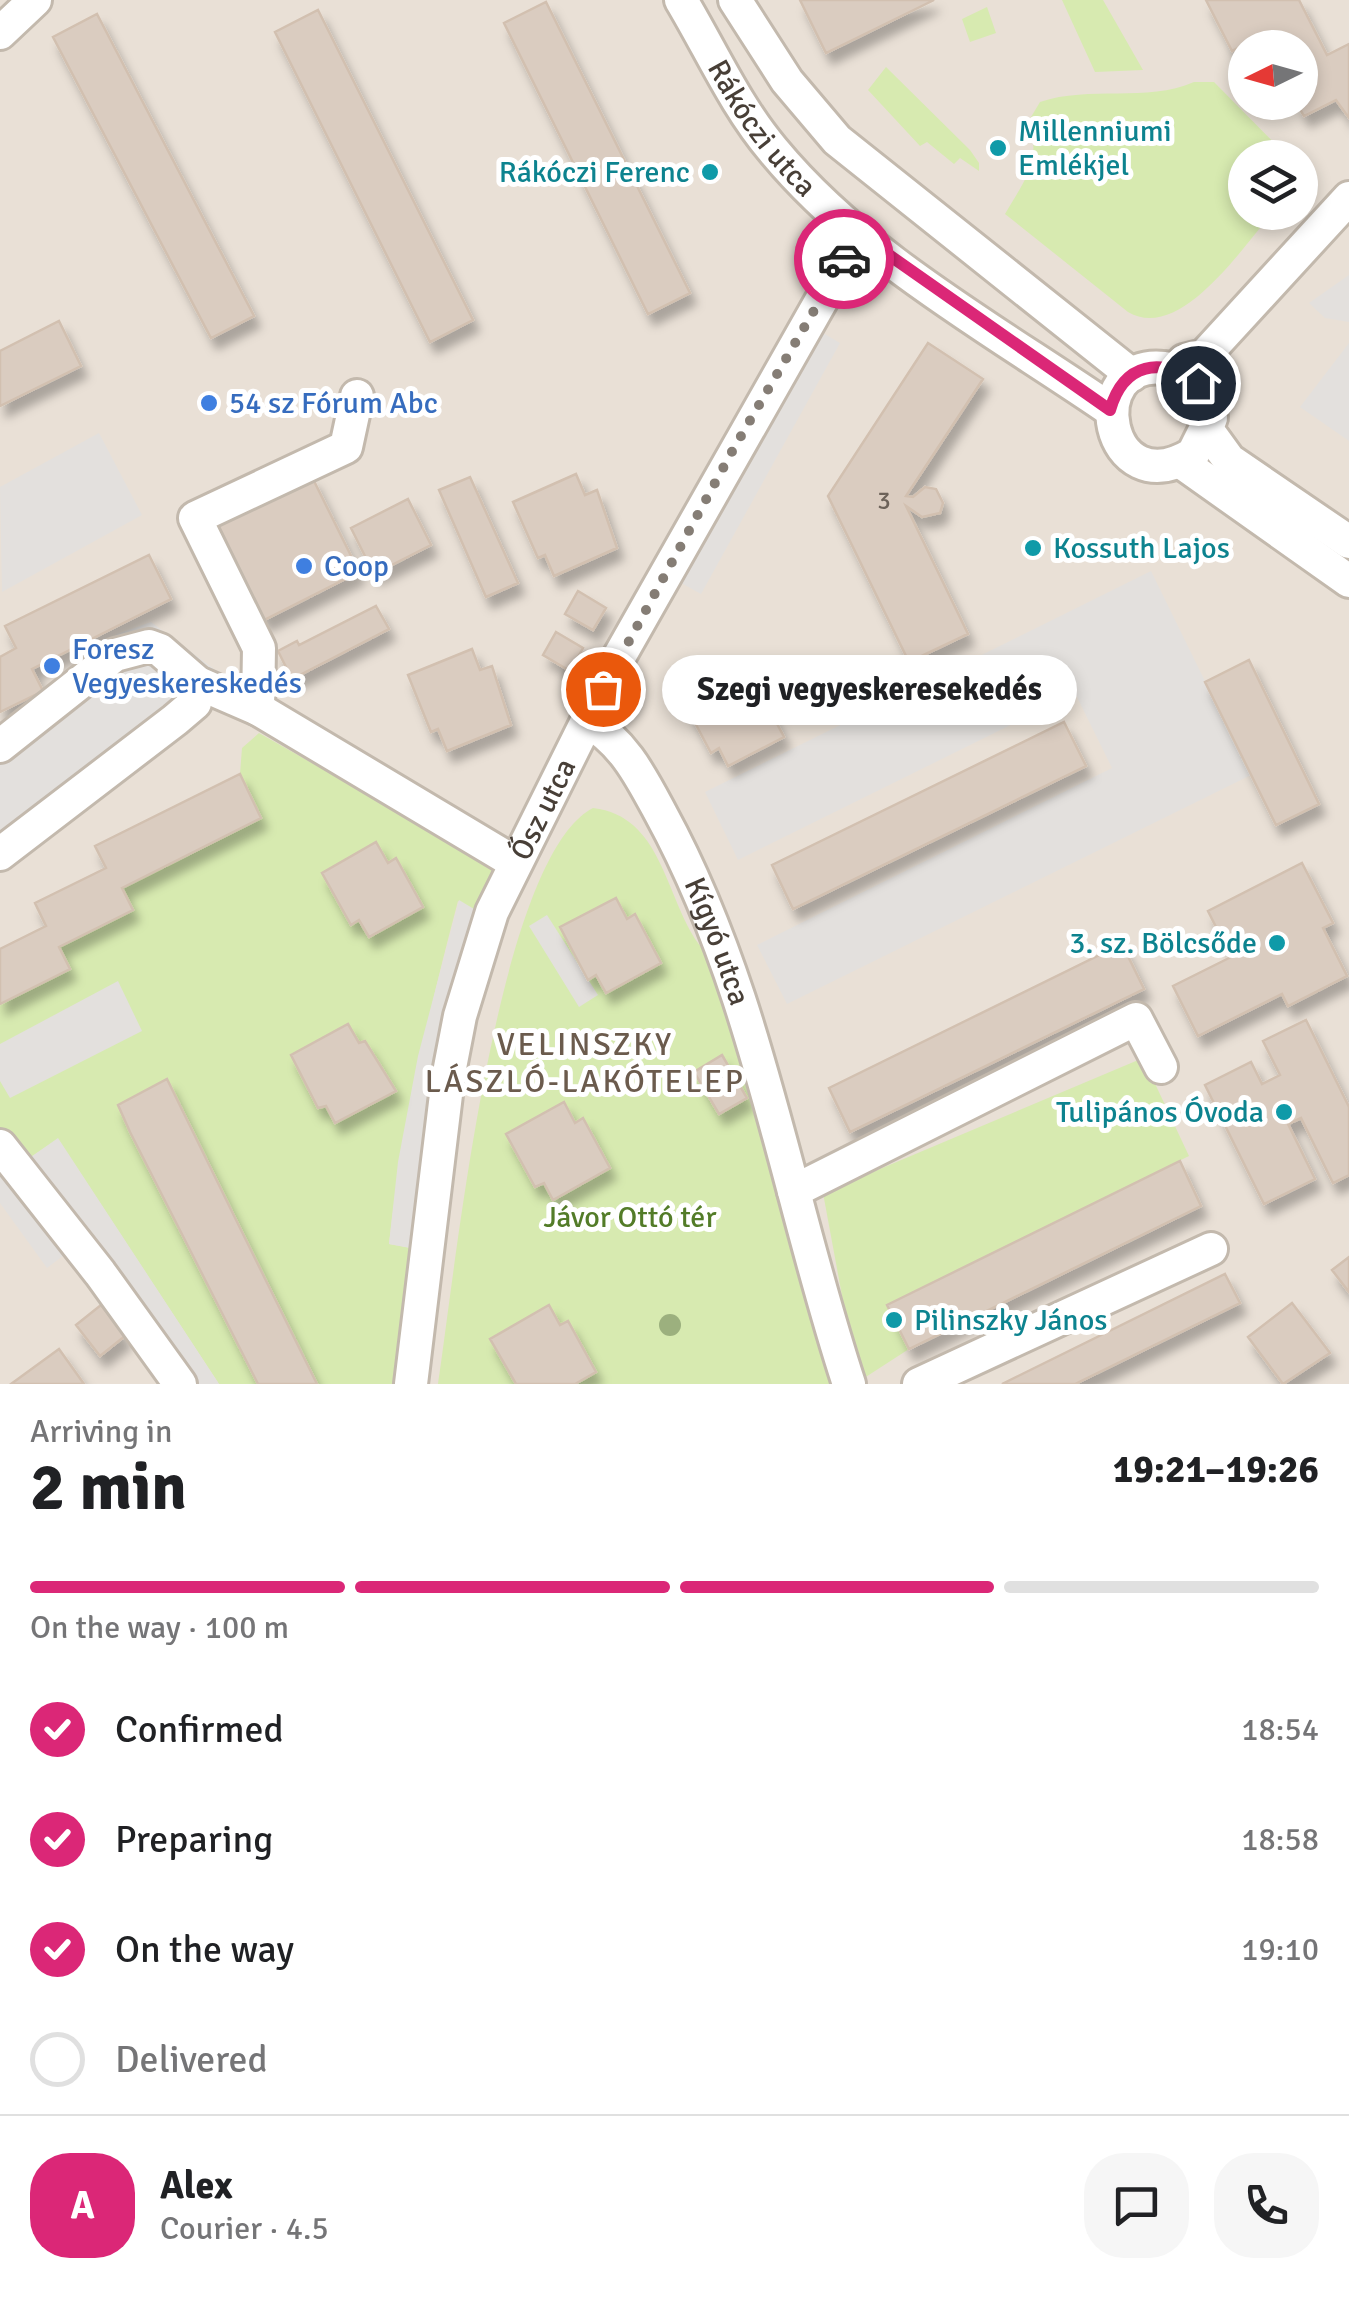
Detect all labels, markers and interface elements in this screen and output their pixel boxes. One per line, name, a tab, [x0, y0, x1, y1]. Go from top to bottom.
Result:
north arrow	[1228, 30, 1318, 120]
map controls	[1228, 30, 1318, 230]
street label: Rákóczi utca	[699, 53, 824, 205]
place label: Millenniumi Emlékjel	[1018, 113, 1172, 184]
marker: Millenniumi Emlékjel	[987, 137, 1009, 159]
button: layers	[1228, 140, 1318, 230]
place label: Rákóczi Ferenc	[499, 154, 690, 191]
marker: Rákóczi Ferenc	[699, 161, 721, 183]
courier	[794, 209, 894, 309]
icon: car	[817, 232, 872, 287]
pin	[1156, 341, 1241, 426]
icon: home	[1171, 356, 1226, 411]
place label: 54 sz Fórum Abc	[229, 385, 438, 422]
marker: 54 sz Fórum Abc	[198, 392, 220, 414]
house number: 3	[877, 485, 891, 516]
place label: Kossuth Lajos	[1053, 530, 1230, 567]
marker: Kossuth Lajos	[1022, 537, 1044, 559]
place label: Coop	[324, 548, 389, 585]
marker: Coop	[293, 555, 315, 577]
place label: Foresz Vegyeskereskedés	[72, 631, 302, 702]
pin	[561, 647, 646, 732]
callout: Szegi vegyeskeresekedés	[663, 654, 1078, 724]
marker: Foresz Vegyeskereskedés	[41, 655, 63, 677]
icon: bag	[576, 662, 631, 717]
text: Szegi vegyeskeresekedés	[697, 670, 1042, 709]
street label: Ősz utca	[503, 752, 584, 866]
street label: Kígyó utca	[676, 872, 758, 1010]
place label: 3. sz. Bölcsőde	[1069, 925, 1257, 962]
marker: 3. sz. Bölcsőde	[1266, 932, 1288, 954]
district label: VELINSZKY LÁSZLÓ-LAKÓTELEP	[425, 1025, 745, 1101]
place label: Tulipános Óvoda	[1056, 1094, 1264, 1131]
marker: Tulipános Óvoda	[1273, 1101, 1295, 1123]
park label: Jávor Ottó tér	[544, 1199, 716, 1236]
place label: Pilinszky János	[914, 1302, 1107, 1339]
marker: Pilinszky János	[883, 1309, 905, 1331]
text: Arriving in	[30, 1412, 172, 1451]
text: 19:21–19:26	[1113, 1446, 1319, 1493]
text: 2 min	[30, 1448, 187, 1528]
text: On the way · 100 m	[30, 1608, 289, 1647]
icon: check	[30, 1702, 85, 1757]
text: Confirmed	[115, 1706, 284, 1753]
text: 18:54	[1241, 1710, 1319, 1749]
icon: check	[30, 1812, 85, 1867]
text: Preparing	[115, 1816, 273, 1863]
text: 18:58	[1241, 1820, 1319, 1859]
icon: check	[30, 1922, 85, 1977]
text: On the way	[115, 1926, 294, 1973]
text: 19:10	[1241, 1930, 1319, 1969]
text: Delivered	[115, 2036, 268, 2083]
button: chat	[1084, 2153, 1189, 2258]
button: phone	[1214, 2153, 1319, 2258]
text: Alex	[160, 2162, 233, 2209]
text: A	[70, 2182, 95, 2229]
text: Courier · 4.5	[160, 2209, 329, 2248]

